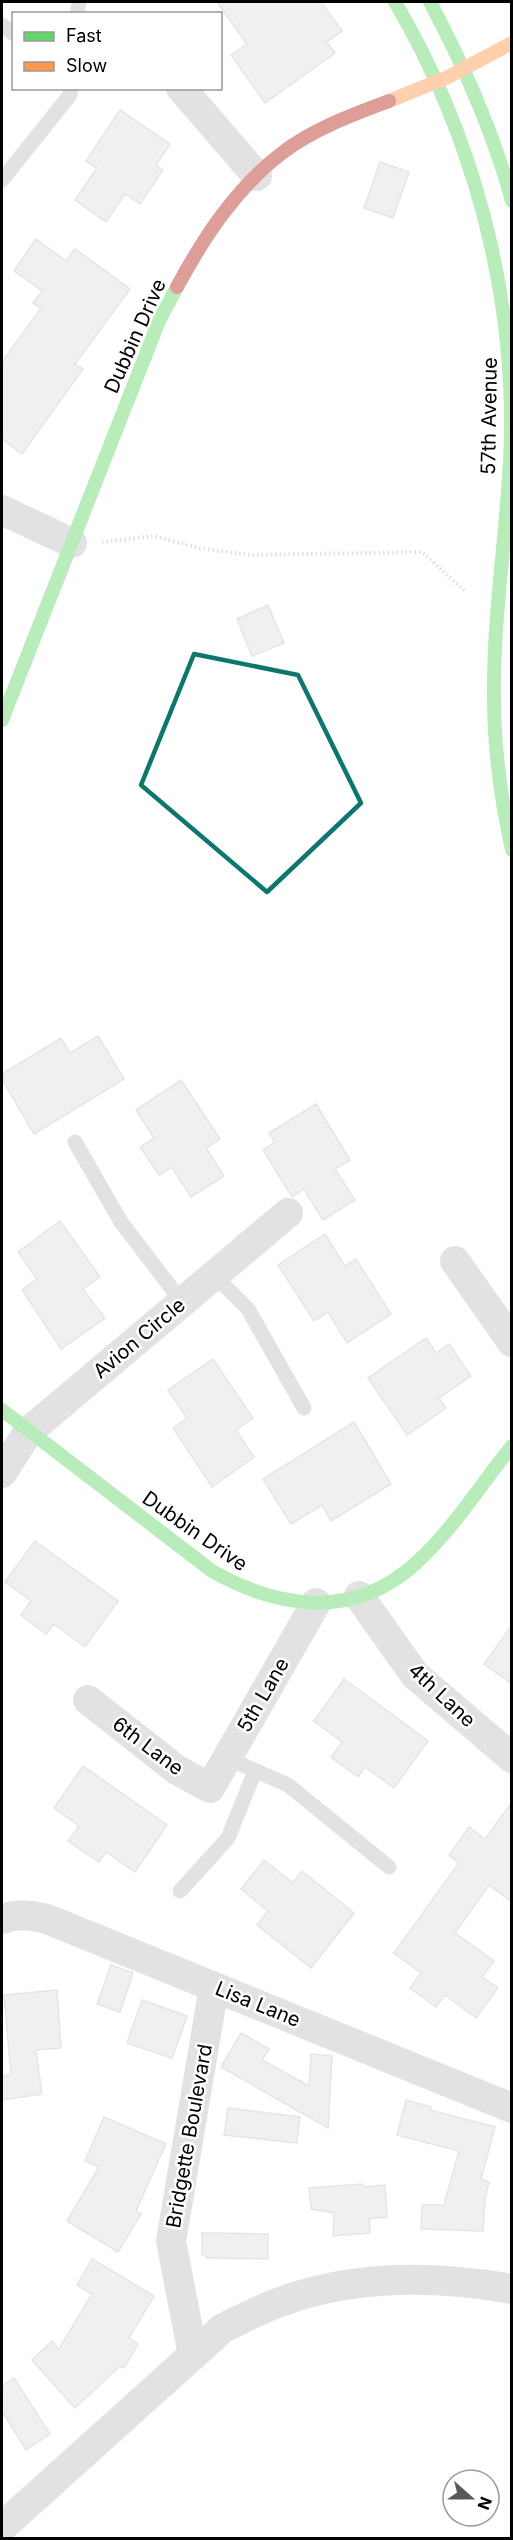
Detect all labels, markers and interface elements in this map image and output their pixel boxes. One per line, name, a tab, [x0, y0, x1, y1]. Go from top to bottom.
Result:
legend	[12, 12, 222, 90]
text: Fast	[66, 25, 102, 46]
text: Slow	[66, 55, 107, 76]
street label: Dubbin Drive	[99, 275, 171, 397]
street label: 57th Avenue	[476, 357, 502, 475]
street label: Avion Circle	[88, 1293, 190, 1383]
street label: Dubbin Drive	[138, 1486, 252, 1576]
street label: 5th Lane	[232, 1653, 294, 1737]
street label: 4th Lane	[403, 1658, 481, 1732]
street label: 6th Lane	[108, 1712, 188, 1780]
street label: Lisa Lane	[212, 1976, 304, 2032]
street label: Bridgette Boulevard	[161, 2042, 217, 2230]
north arrow	[441, 2468, 501, 2528]
text: N	[473, 2494, 497, 2513]

